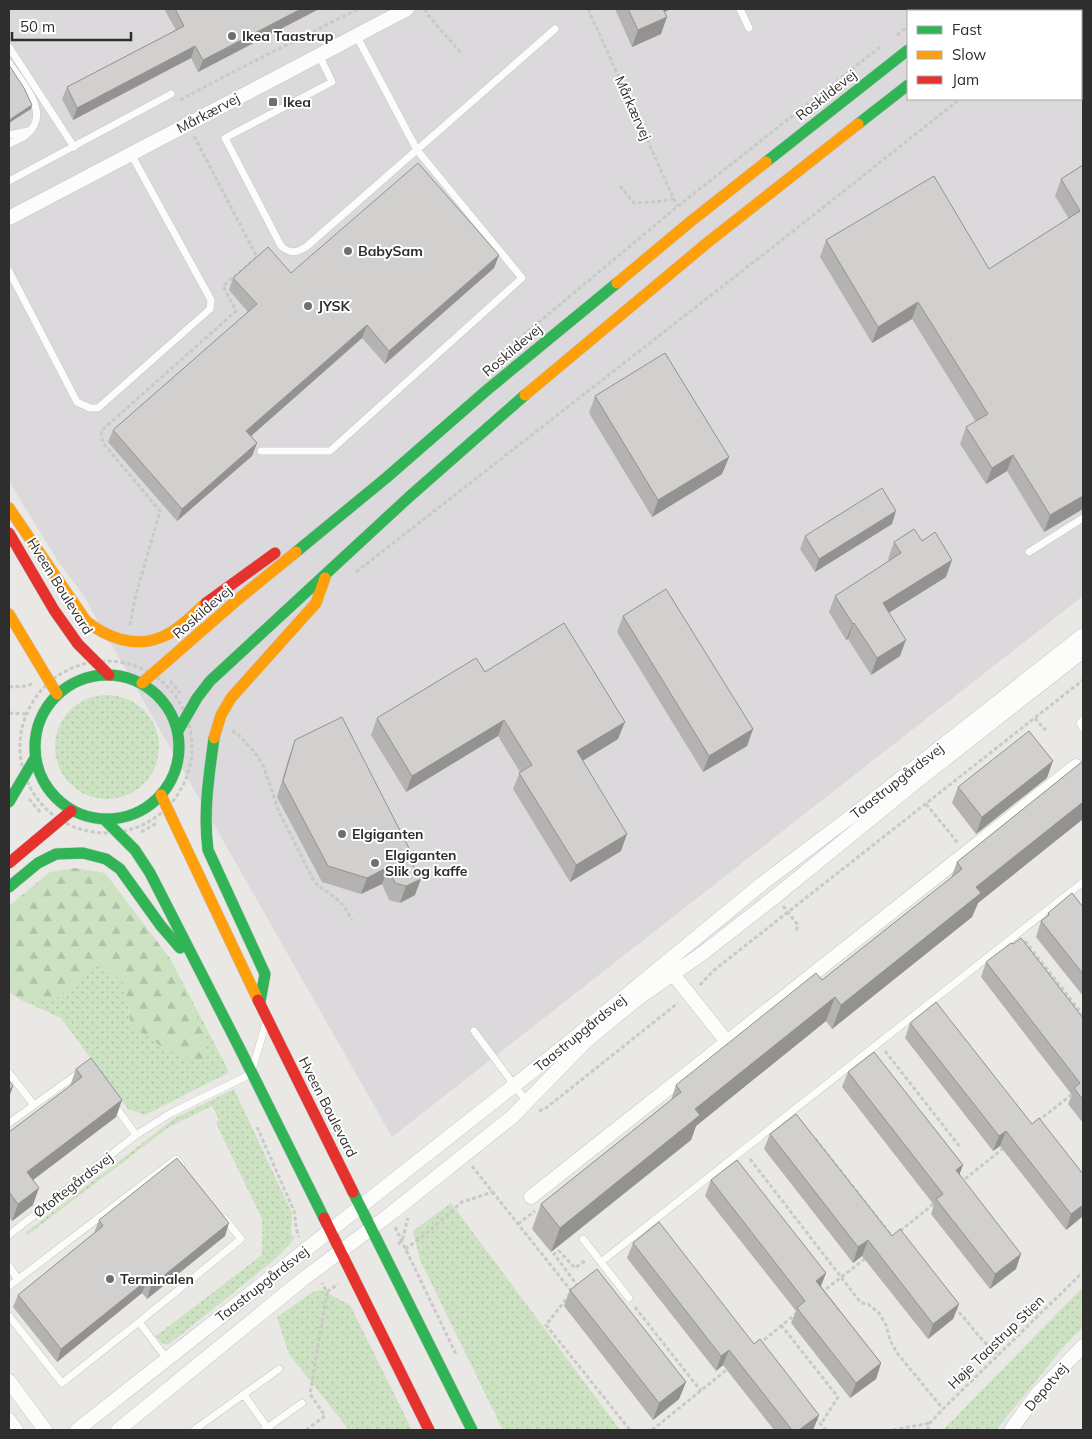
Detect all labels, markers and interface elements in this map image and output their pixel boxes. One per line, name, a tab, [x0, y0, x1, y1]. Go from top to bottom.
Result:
scale bar	[12, 10, 131, 42]
legend	[907, 10, 1082, 100]
text: 50 m	[20, 17, 55, 36]
text: Fast	[952, 20, 982, 39]
place label: Ikea Taastrup	[242, 27, 334, 45]
marker: Ikea Taastrup	[226, 30, 238, 42]
text: Slow	[952, 45, 986, 64]
street label: Roskildevej	[792, 66, 860, 124]
text: Jam	[952, 70, 979, 89]
street label: Mårkærvej	[611, 73, 655, 143]
street label: Mårkærvej	[173, 89, 243, 137]
place label: Ikea	[283, 93, 311, 111]
marker: Ikea	[267, 96, 279, 108]
place label: BabySam	[358, 242, 423, 260]
marker: BabySam	[342, 245, 354, 257]
place label: JYSK	[318, 297, 351, 315]
marker: JYSK	[302, 300, 314, 312]
street label: Roskildevej	[478, 320, 546, 380]
street label: Hveen Boulevard	[23, 534, 97, 638]
street label: Roskildevej	[169, 581, 235, 643]
street label: Taastrupgårdsvej	[847, 739, 947, 823]
place label: Elgiganten	[352, 825, 424, 843]
marker: Elgiganten	[336, 828, 348, 840]
place label: Elgiganten Slik og kaffe	[385, 846, 468, 880]
marker: Elgiganten Slik og kaffe	[369, 857, 381, 869]
street label: Taastrupgårdsvej	[530, 990, 630, 1076]
street label: Hveen Boulevard	[295, 1054, 361, 1160]
street label: Øtoftegårdsvej	[30, 1148, 116, 1222]
street label: Taastrupgårdsvej	[212, 1242, 312, 1326]
place label: Terminalen	[120, 1270, 194, 1288]
marker: Terminalen	[104, 1273, 116, 1285]
street label: Høje Taastrup Stien	[944, 1291, 1048, 1393]
street label: Depotvej	[1021, 1359, 1071, 1415]

